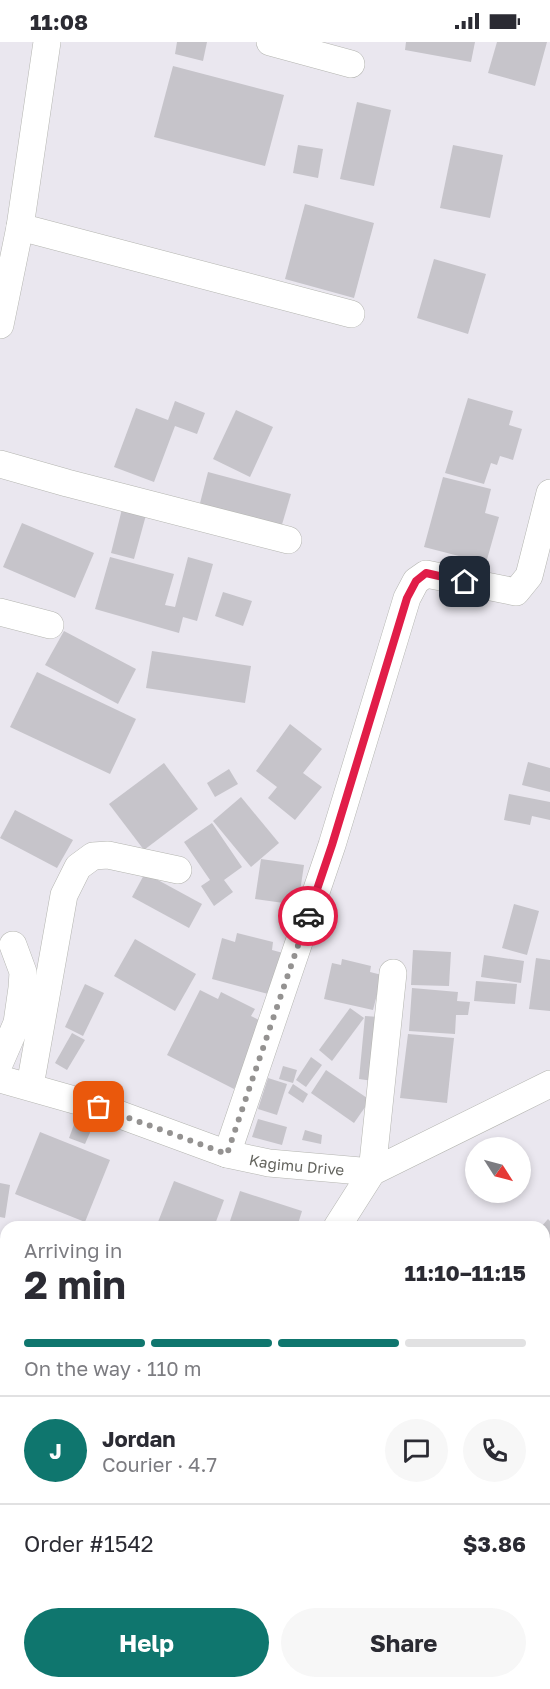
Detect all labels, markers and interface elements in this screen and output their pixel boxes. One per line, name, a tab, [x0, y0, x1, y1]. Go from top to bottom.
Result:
text: 11:08	[30, 8, 88, 35]
pin	[439, 556, 490, 607]
icon: home	[448, 565, 481, 598]
courier	[278, 886, 338, 946]
icon: car	[292, 900, 325, 933]
pin	[73, 1081, 124, 1132]
icon: bag	[82, 1090, 115, 1123]
north arrow	[465, 1137, 531, 1203]
map controls	[465, 1137, 531, 1203]
street label: Kagimu Drive	[248, 1150, 345, 1179]
text: Arriving in	[24, 1238, 122, 1262]
text: 11:10–11:15	[405, 1259, 526, 1286]
text: 2 min	[24, 1261, 126, 1308]
text: On the way · 110 m	[24, 1356, 201, 1380]
button: chat	[385, 1419, 448, 1482]
button: phone	[463, 1419, 526, 1482]
text: Jordan	[102, 1425, 176, 1452]
text: J	[49, 1437, 62, 1464]
text: Courier · 4.7	[102, 1452, 217, 1476]
text: Order #1542	[24, 1530, 154, 1557]
text: $3.86	[463, 1530, 526, 1557]
button: Help	[24, 1608, 269, 1677]
button: Share	[281, 1608, 526, 1677]

